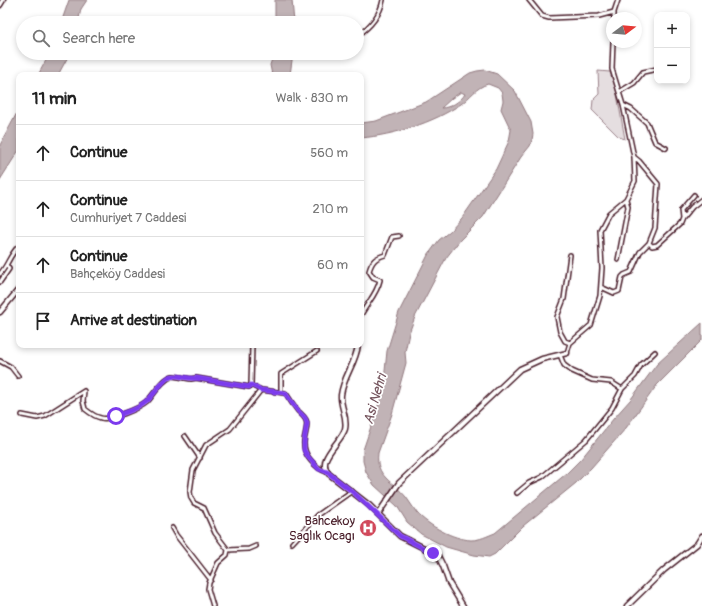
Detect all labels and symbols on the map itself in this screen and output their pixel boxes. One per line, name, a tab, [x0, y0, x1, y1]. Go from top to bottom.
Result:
north arrow	[606, 12, 642, 48]
water label: Asi Nehri	[360, 370, 391, 426]
route start	[107, 407, 125, 425]
place label: Bahcekoy Saglık Ocagı	[289, 513, 355, 544]
hospital icon: Bahcekoy Saglık Ocagı	[358, 518, 378, 538]
route end	[424, 544, 442, 562]

